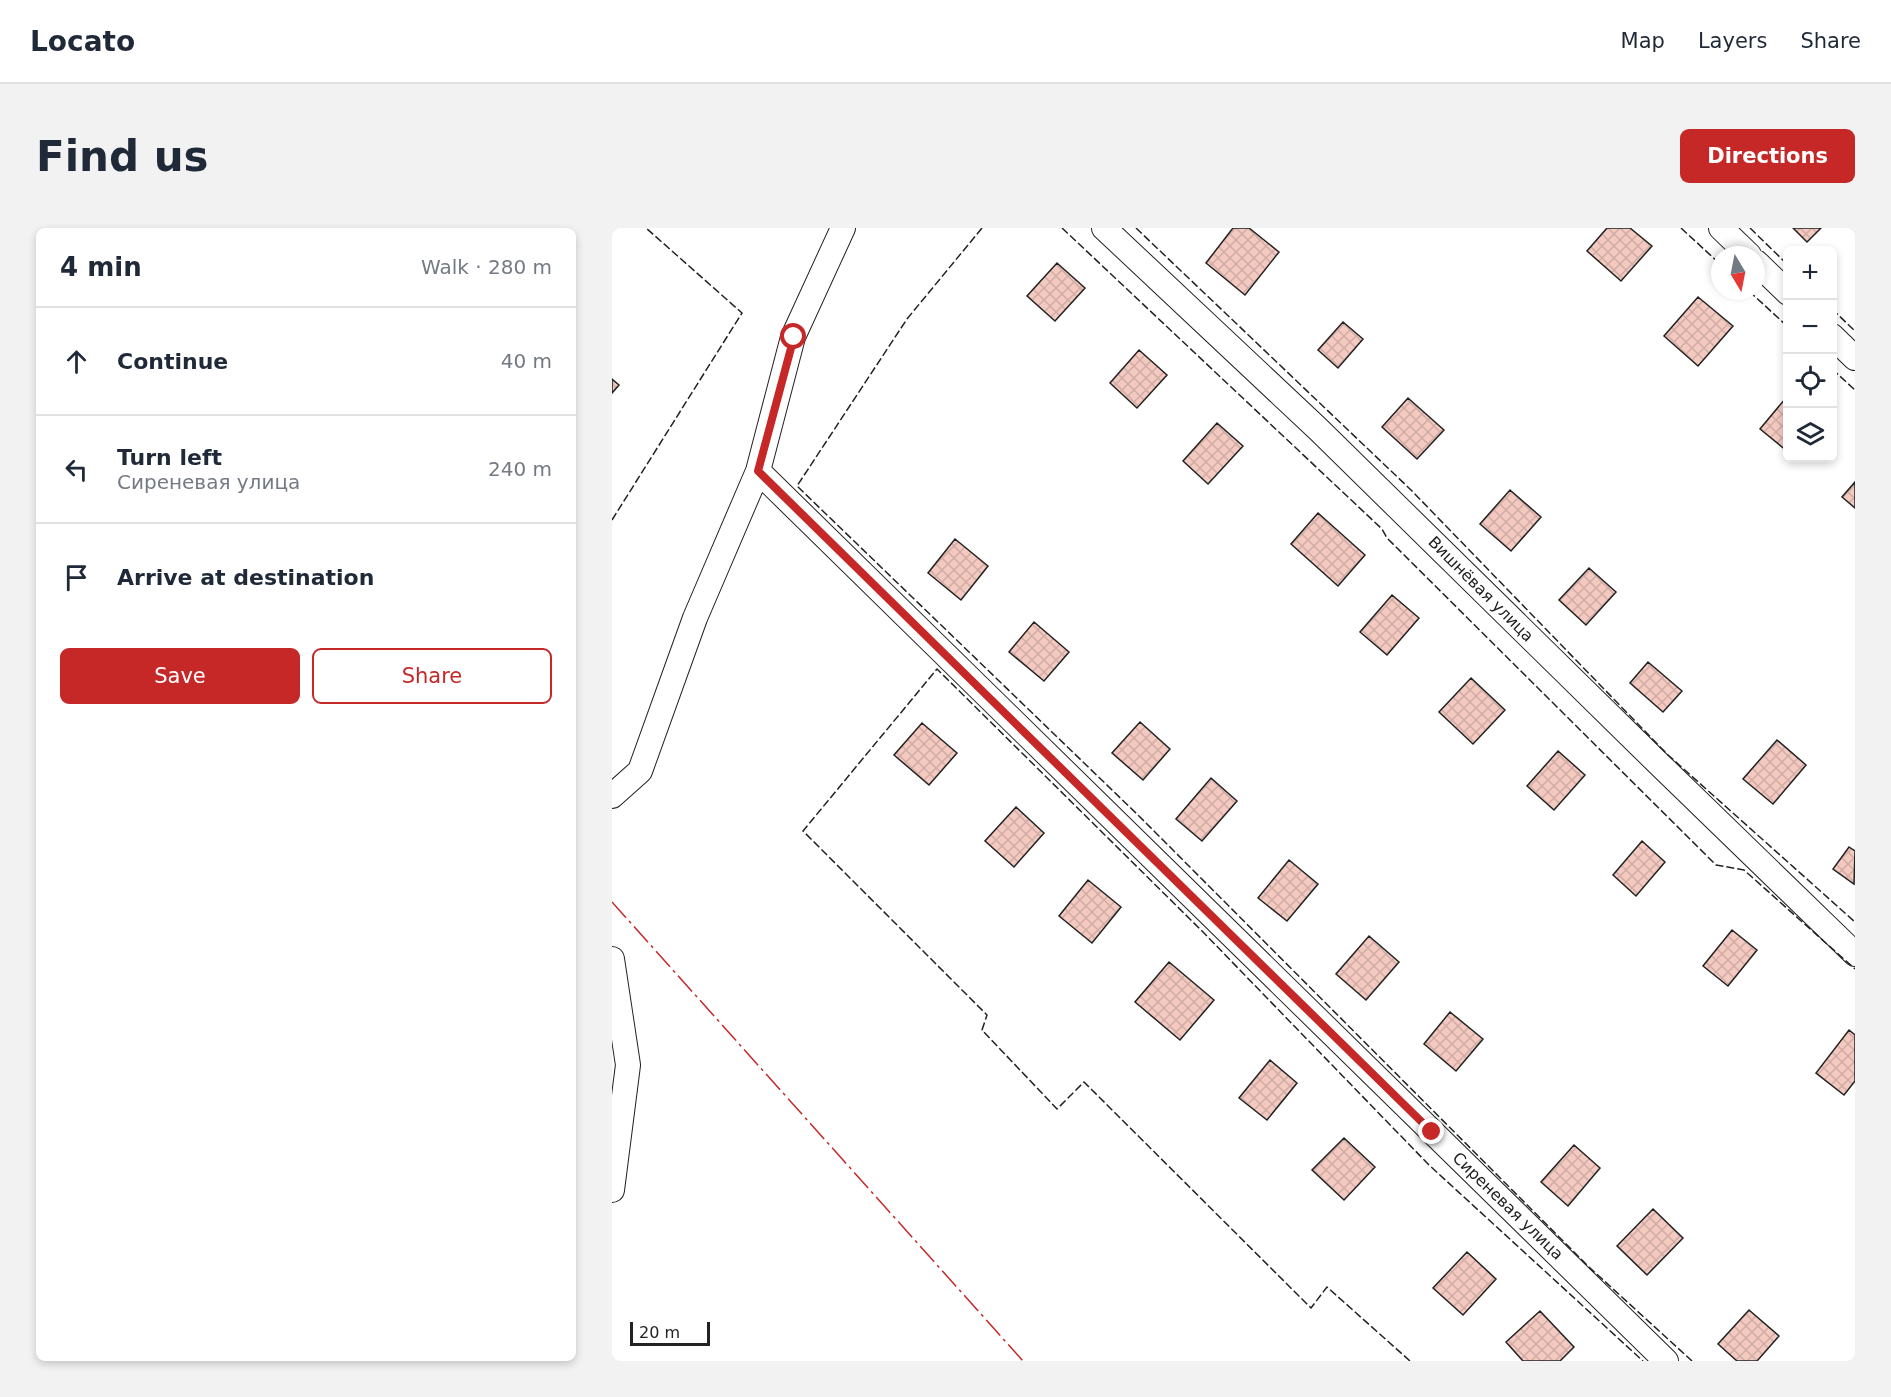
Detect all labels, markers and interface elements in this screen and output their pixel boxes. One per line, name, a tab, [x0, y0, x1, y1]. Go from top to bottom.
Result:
text: Locato	[30, 25, 135, 58]
text: Map	[1621, 29, 1665, 53]
text: Layers	[1698, 29, 1767, 53]
text: Share	[1800, 29, 1861, 53]
button: Directions	[1680, 129, 1855, 183]
text: Find us	[36, 132, 209, 181]
north arrow	[1711, 246, 1765, 300]
map controls	[1783, 246, 1837, 462]
button: +	[1783, 246, 1837, 300]
text: 4 min	[60, 252, 142, 282]
text: Walk · 280 m	[421, 255, 552, 279]
button: −	[1783, 300, 1837, 354]
route start	[780, 323, 806, 349]
icon: ahead	[60, 345, 93, 378]
text: Continue	[117, 349, 228, 374]
text: 40 m	[501, 349, 552, 373]
button: locate	[1783, 354, 1837, 408]
button: layers	[1783, 408, 1837, 462]
text: Turn left	[117, 445, 222, 470]
icon: left	[60, 453, 93, 486]
text: 240 m	[488, 457, 552, 481]
text: Сиреневая улица	[117, 470, 300, 494]
street label: Вишнёвая улица	[1424, 532, 1538, 646]
icon: arrive	[60, 561, 93, 594]
text: Arrive at destination	[117, 565, 374, 590]
button: Save	[60, 648, 300, 704]
button: Share	[312, 648, 552, 704]
route end	[1418, 1118, 1444, 1144]
street label: Сиреневая улица	[1449, 1148, 1567, 1264]
scale bar	[630, 1319, 710, 1346]
text: 20 m	[639, 1323, 680, 1342]

